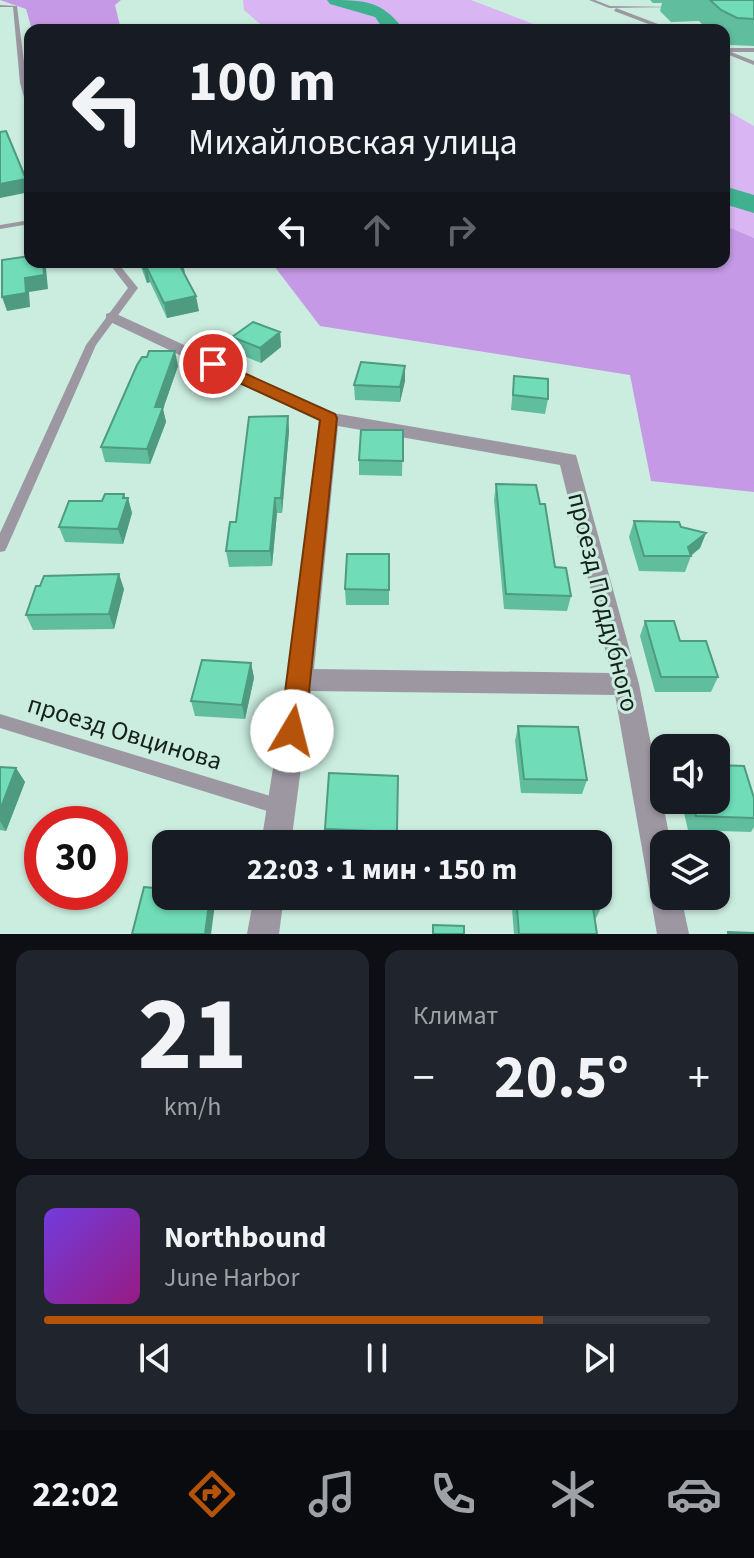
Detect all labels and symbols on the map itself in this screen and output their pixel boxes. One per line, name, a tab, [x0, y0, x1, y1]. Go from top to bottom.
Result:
pin	[179, 330, 247, 398]
street label: проезд Поддубного	[558, 489, 649, 716]
street label: проезд Овцинова	[23, 685, 227, 780]
position arrow	[250, 689, 334, 773]
speed limit sign: 30	[24, 806, 128, 910]

